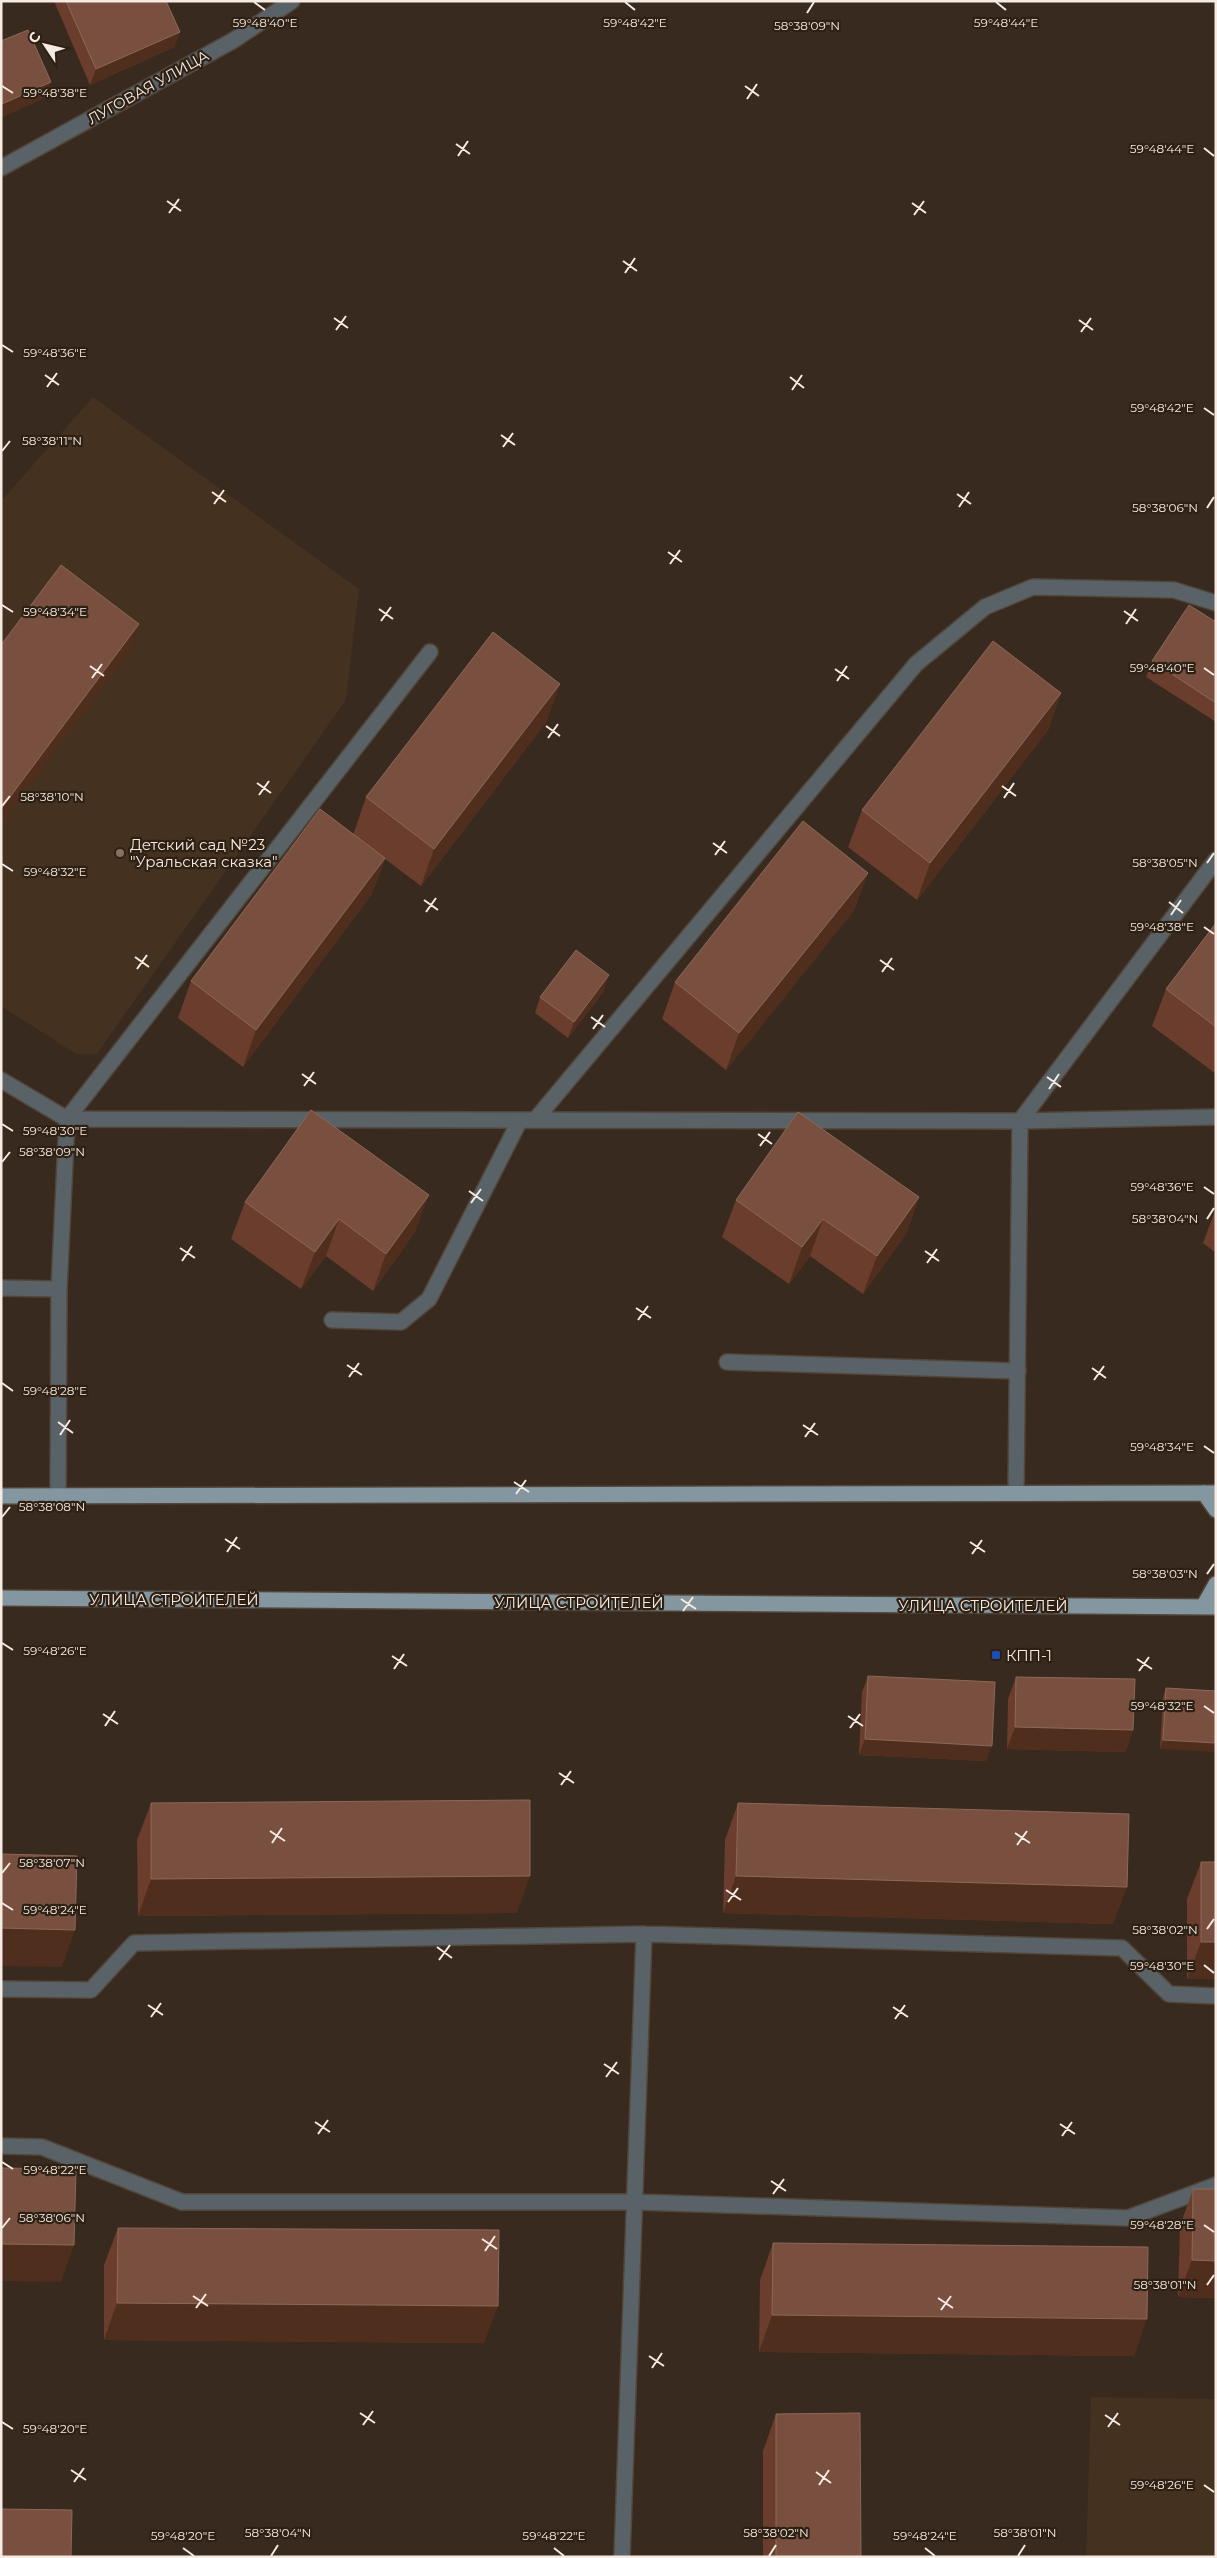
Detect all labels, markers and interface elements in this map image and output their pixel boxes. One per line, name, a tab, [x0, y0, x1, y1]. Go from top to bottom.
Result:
text: 59°48'40"E	[233, 15, 297, 30]
text: 59°48'42"E	[603, 15, 667, 30]
text: 59°48'44"E	[974, 15, 1038, 30]
text: 58°38'09"N	[774, 18, 840, 33]
north arrow	[20, 20, 70, 70]
text: С	[24, 28, 45, 47]
street label: ЛУГОВАЯ УЛИЦА	[84, 46, 212, 128]
text: 59°48'38"E	[23, 85, 87, 100]
text: 59°48'44"E	[1130, 141, 1194, 156]
text: 59°48'36"E	[23, 345, 87, 360]
text: 59°48'42"E	[1130, 400, 1194, 415]
text: 58°38'11"N	[22, 433, 82, 448]
text: 58°38'06"N	[1132, 500, 1198, 515]
text: 59°48'34"E	[23, 604, 87, 619]
text: 59°48'40"E	[1130, 660, 1194, 675]
text: 58°38'10"N	[20, 789, 84, 804]
place label: Детский сад №23 "Уральская сказка"	[130, 835, 278, 871]
marker: Детский сад №23 "Уральская сказка"	[114, 847, 126, 859]
text: 58°38'05"N	[1132, 855, 1198, 870]
text: 59°48'32"E	[23, 864, 87, 879]
text: 59°48'38"E	[1130, 919, 1194, 934]
text: 59°48'30"E	[23, 1123, 87, 1138]
text: 58°38'09"N	[19, 1144, 85, 1159]
text: 59°48'36"E	[1130, 1179, 1194, 1194]
text: 58°38'04"N	[1132, 1211, 1198, 1226]
text: 59°48'28"E	[23, 1383, 87, 1398]
text: 59°48'34"E	[1130, 1439, 1194, 1454]
text: 58°38'08"N	[19, 1499, 85, 1514]
text: 58°38'03"N	[1132, 1566, 1198, 1581]
street label: УЛИЦА СТРОИТЕЛЕЙ	[89, 1590, 259, 1609]
street label: УЛИЦА СТРОИТЕЛЕЙ	[494, 1593, 664, 1612]
street label: УЛИЦА СТРОИТЕЛЕЙ	[898, 1596, 1068, 1615]
text: 59°48'26"E	[23, 1643, 87, 1658]
place label: КПП-1	[1006, 1646, 1052, 1665]
marker: КПП-1	[990, 1649, 1002, 1661]
text: 59°48'32"E	[1130, 1698, 1194, 1713]
text: 58°38'07"N	[19, 1855, 85, 1870]
text: 59°48'24"E	[23, 1902, 87, 1917]
text: 58°38'02"N	[1132, 1922, 1198, 1937]
text: 59°48'30"E	[1130, 1958, 1194, 1973]
text: 59°48'22"E	[23, 2162, 87, 2177]
text: 58°38'06"N	[19, 2210, 85, 2225]
text: 59°48'28"E	[1130, 2217, 1194, 2232]
text: 58°38'01"N	[1133, 2277, 1197, 2292]
text: 59°48'20"E	[23, 2421, 87, 2436]
text: 59°48'26"E	[1130, 2477, 1194, 2492]
text: 58°38'04"N	[245, 2525, 311, 2540]
text: 58°38'02"N	[743, 2525, 809, 2540]
text: 58°38'01"N	[993, 2525, 1057, 2540]
text: 59°48'20"E	[151, 2528, 215, 2543]
text: 59°48'22"E	[522, 2528, 586, 2543]
text: 59°48'24"E	[893, 2528, 957, 2543]

